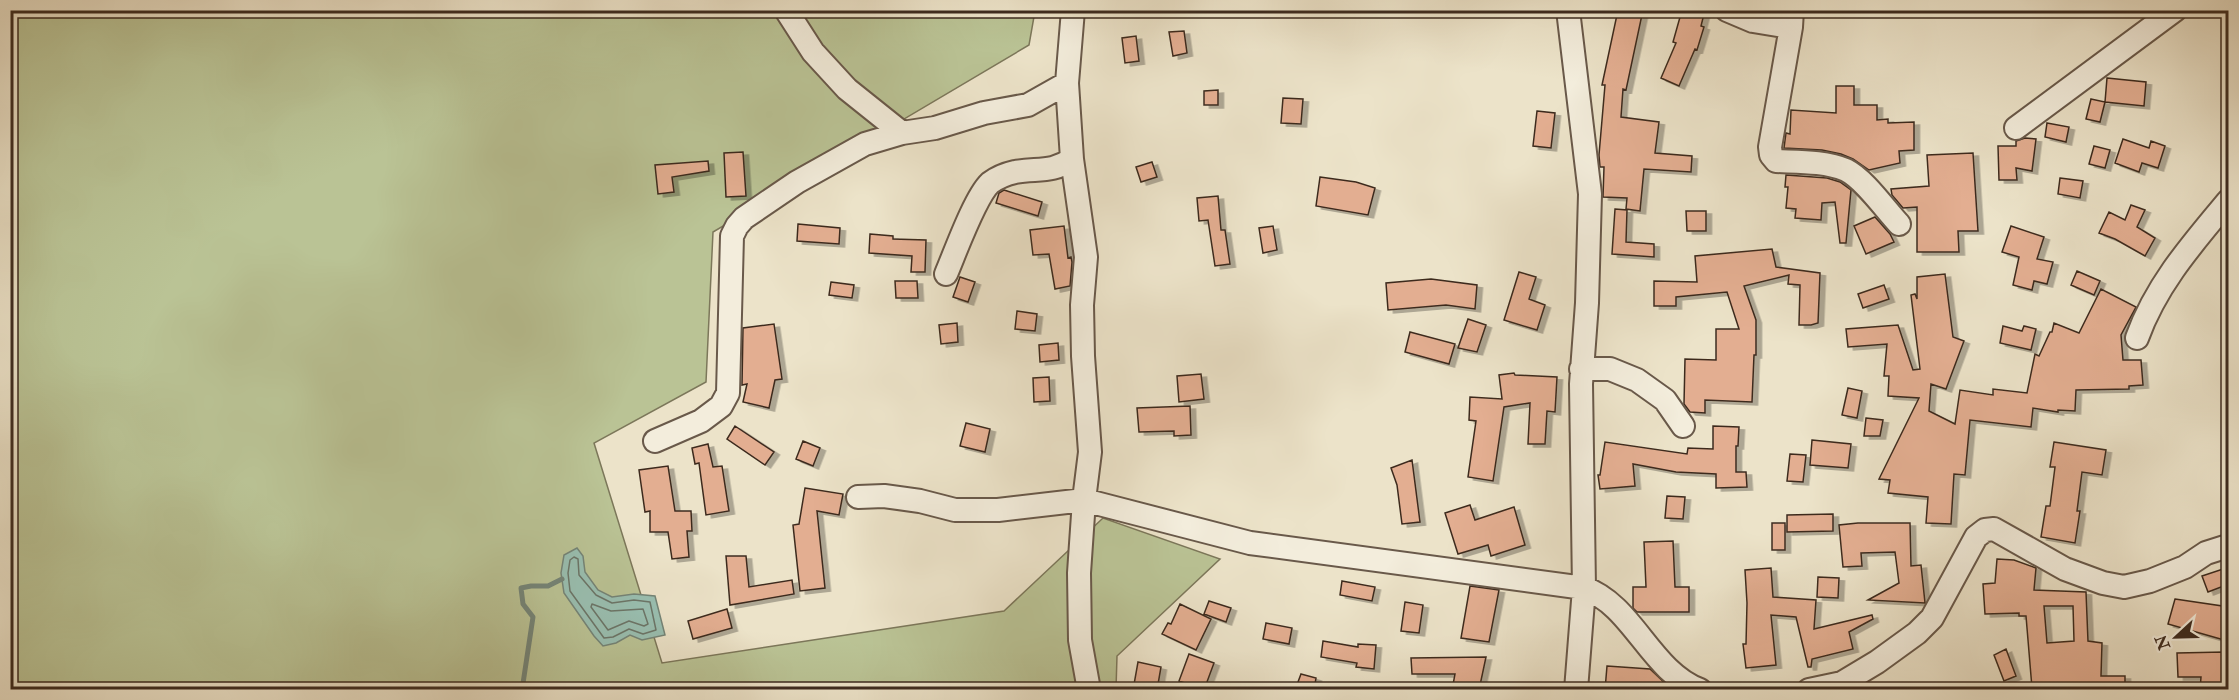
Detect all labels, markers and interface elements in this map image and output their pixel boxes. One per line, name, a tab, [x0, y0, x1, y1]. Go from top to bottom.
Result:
north arrow	[2146, 607, 2206, 667]
text: N	[2151, 631, 2175, 654]

